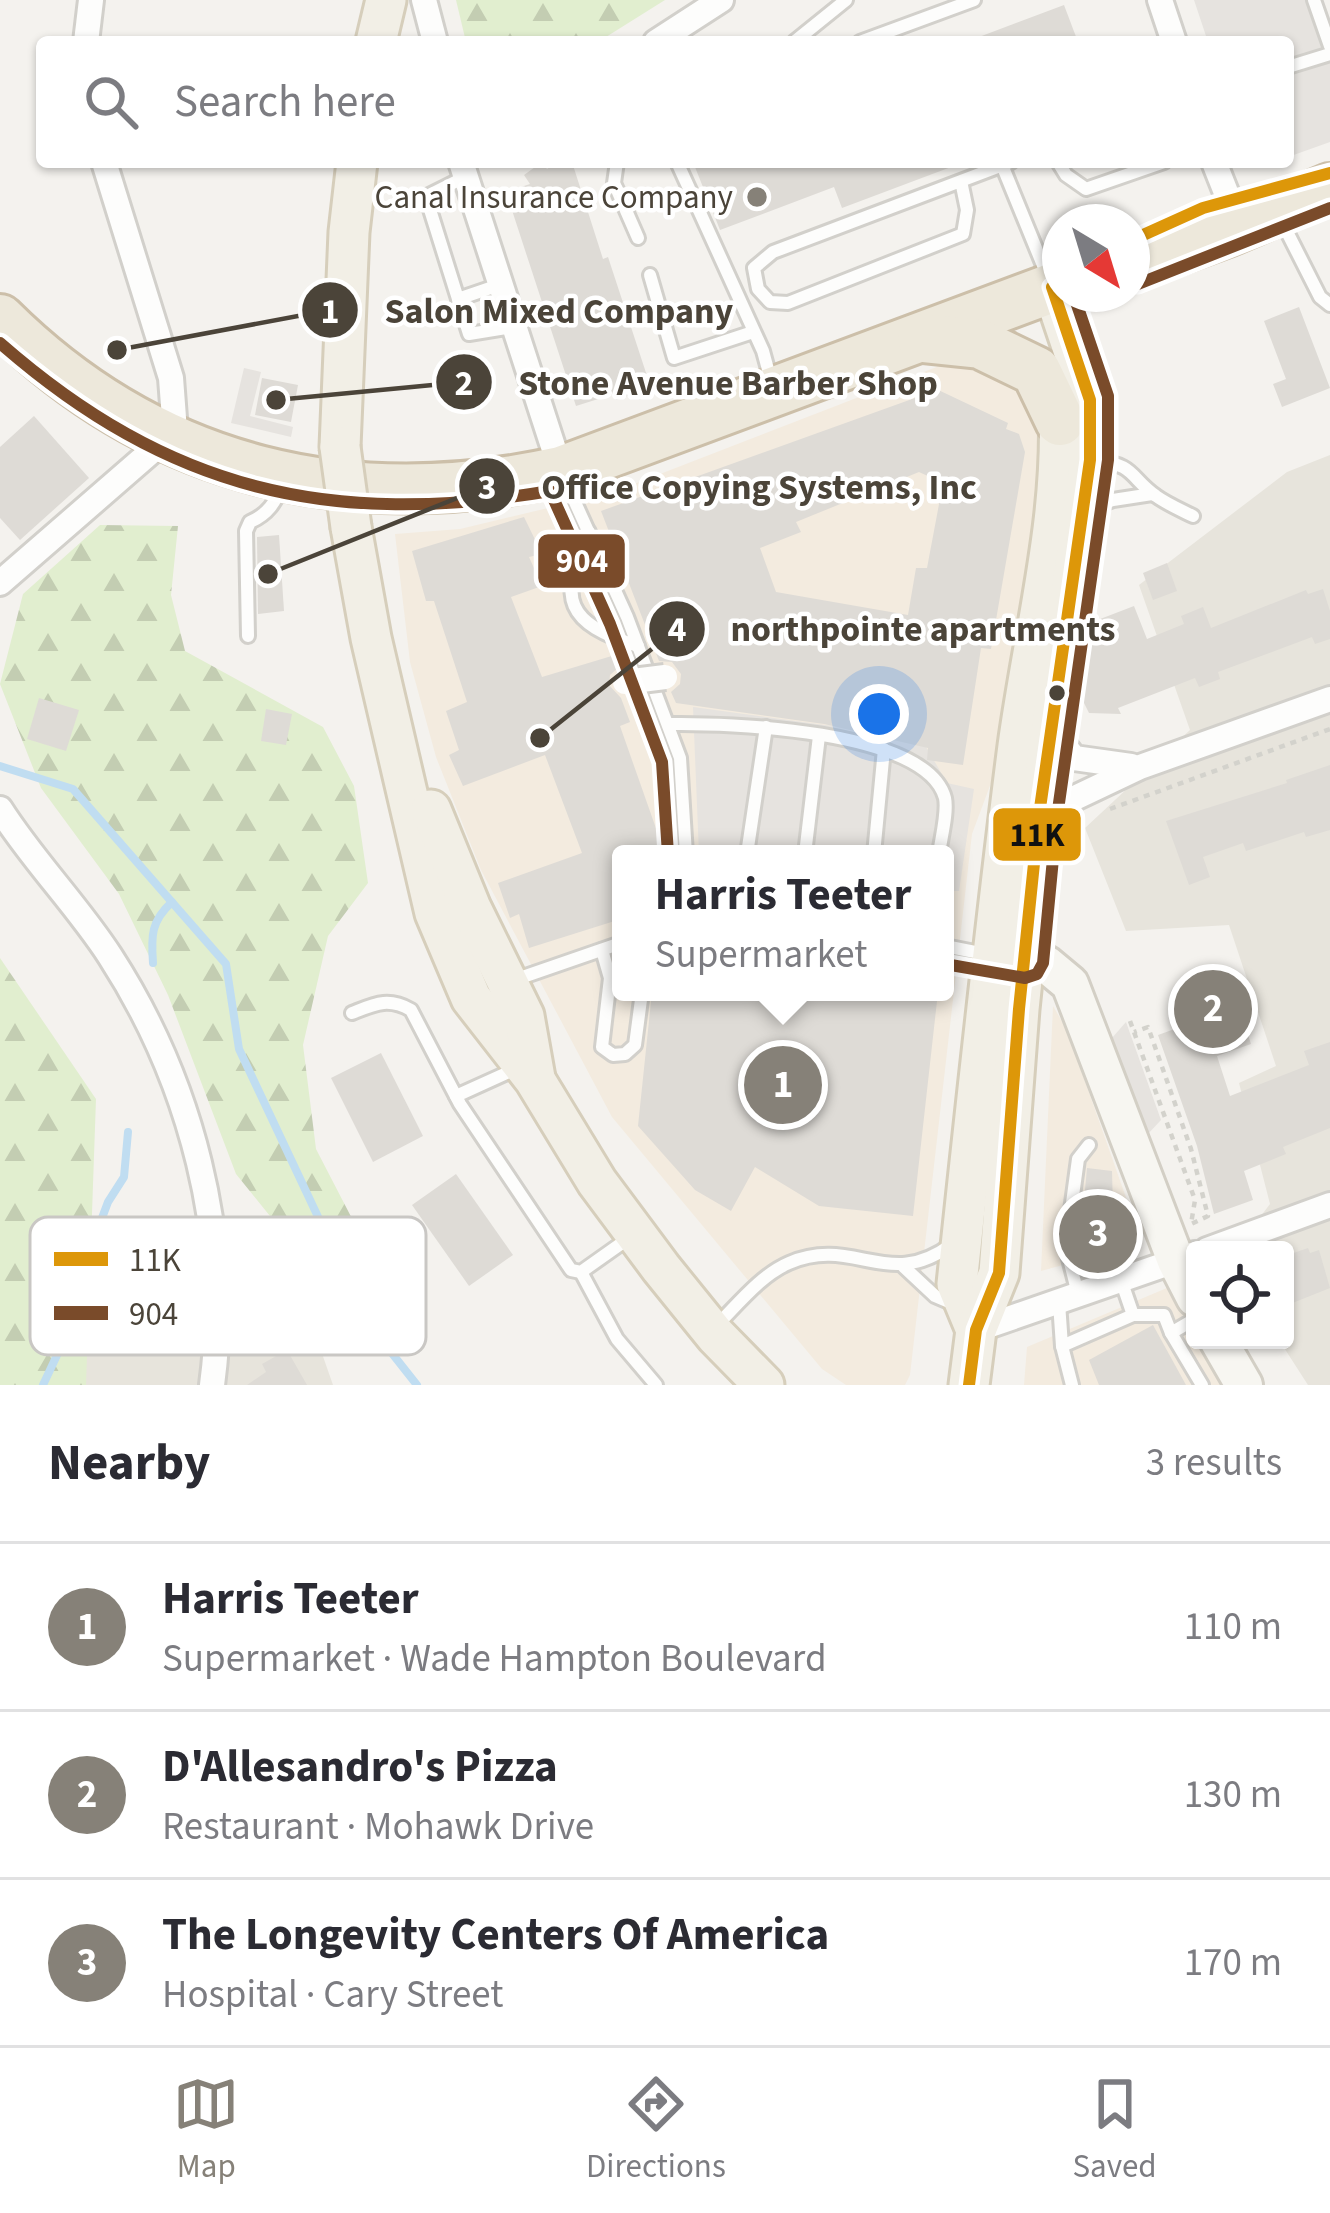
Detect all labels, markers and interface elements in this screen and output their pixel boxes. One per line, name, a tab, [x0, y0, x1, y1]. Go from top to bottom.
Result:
search box	[36, 36, 1294, 168]
icon: search	[78, 69, 144, 135]
text: Search here	[174, 70, 396, 134]
place label: Canal Insurance Company	[375, 174, 734, 221]
marker: Canal Insurance Company	[744, 184, 770, 210]
north arrow	[1042, 204, 1150, 312]
callout: Salon Mixed Company	[300, 274, 757, 346]
text: 1	[320, 286, 340, 337]
text: Salon Mixed Company	[385, 286, 734, 337]
callout: Stone Avenue Barber Shop	[434, 346, 962, 418]
text: 2	[454, 358, 474, 409]
text: Stone Avenue Barber Shop	[518, 358, 938, 409]
callout: Office Copying Systems, Inc	[457, 450, 1001, 522]
text: 3	[477, 462, 497, 513]
text: Office Copying Systems, Inc	[541, 462, 977, 513]
line badge: 904	[536, 532, 627, 590]
text: 904	[556, 538, 608, 585]
callout: northpointe apartments	[647, 593, 1140, 665]
text: 4	[667, 604, 687, 655]
text: northpointe apartments	[730, 604, 1116, 655]
unlabelled marker	[1046, 682, 1068, 704]
your location	[849, 684, 909, 744]
line badge: 11K	[991, 806, 1083, 863]
text: 11K	[1009, 812, 1065, 859]
popup	[612, 845, 954, 1001]
text: Harris Teeter	[655, 863, 911, 927]
text: Supermarket	[655, 927, 868, 983]
pin: 2	[1174, 964, 1252, 1054]
pin: 1	[744, 1040, 822, 1130]
pin: 3	[1059, 1189, 1137, 1279]
legend	[30, 1217, 426, 1355]
text: 11K	[129, 1237, 181, 1284]
map controls	[1186, 1241, 1294, 1349]
button: locate	[1186, 1241, 1294, 1349]
text: 904	[129, 1291, 178, 1338]
text: Nearby	[48, 1427, 210, 1499]
text: 3 results	[1146, 1435, 1282, 1491]
text: Harris Teeter	[162, 1567, 419, 1631]
text: 1	[77, 1599, 97, 1655]
text: 110 m	[1184, 1599, 1282, 1655]
text: Supermarket · Wade Hampton Boulevard	[162, 1631, 827, 1687]
text: D'Allesandro's Pizza	[162, 1735, 558, 1799]
text: 2	[77, 1767, 97, 1823]
text: 130 m	[1184, 1767, 1282, 1823]
text: Restaurant · Mohawk Drive	[162, 1799, 594, 1855]
text: The Longevity Centers Of America	[162, 1903, 829, 1967]
text: 3	[77, 1935, 97, 1991]
text: 170 m	[1184, 1935, 1282, 1991]
text: Hospital · Cary Street	[162, 1967, 504, 2023]
tab: Map	[173, 2071, 239, 2190]
tab: Directions	[586, 2071, 726, 2190]
tab: Saved	[1072, 2071, 1157, 2190]

